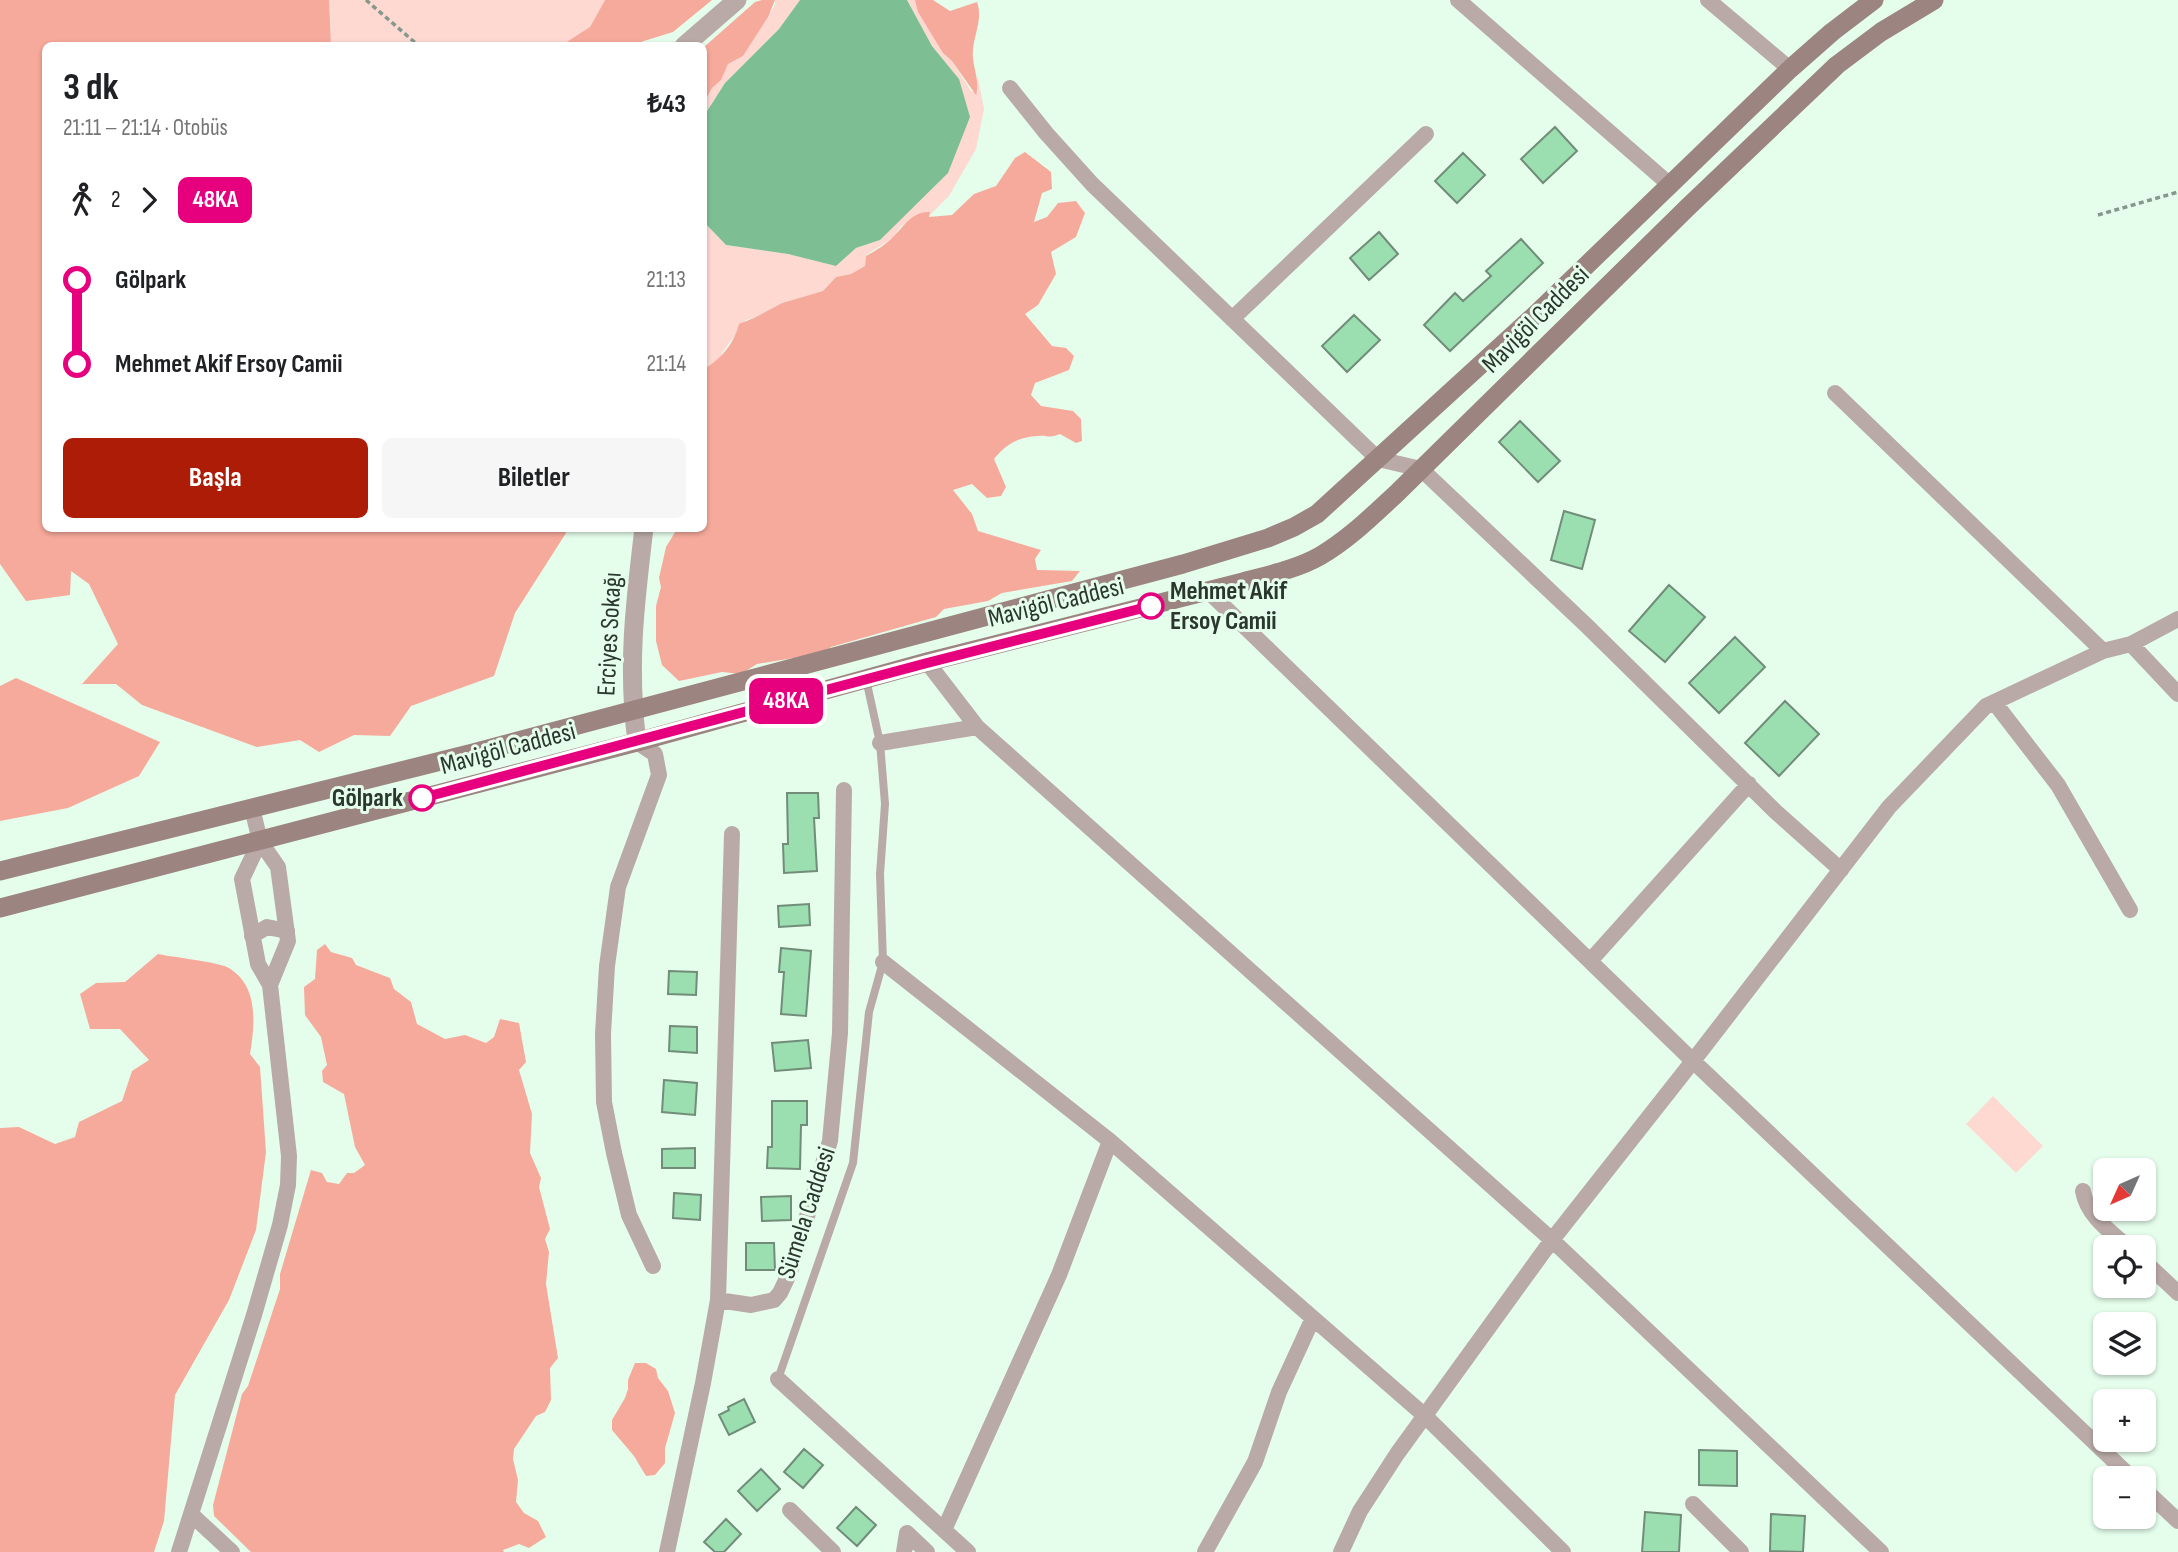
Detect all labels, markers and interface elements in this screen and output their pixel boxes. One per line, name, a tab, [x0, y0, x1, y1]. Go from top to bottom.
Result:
text: 3 dk	[63, 65, 119, 110]
text: ₺43	[647, 89, 686, 120]
text: 21:11 – 21:14 · Otobüs	[63, 114, 228, 142]
icon: walk	[63, 181, 101, 219]
icon: forward	[130, 181, 168, 219]
text: 48KA	[192, 185, 238, 214]
text: 2	[111, 186, 120, 214]
street label: Mavigöl Caddesi	[1476, 260, 1596, 380]
text: Gölpark	[115, 265, 186, 296]
text: 21:13	[646, 266, 686, 294]
text: Mehmet Akif Ersoy Camii	[115, 349, 343, 380]
text: 21:14	[646, 350, 686, 378]
button: Başla	[63, 438, 368, 518]
button: Biletler	[382, 438, 686, 518]
street label: Erciyes Sokağı	[591, 571, 629, 697]
street label: Mavigöl Caddesi	[985, 571, 1127, 635]
place label: Mehmet Akif Ersoy Camii	[1170, 576, 1288, 637]
marker: Mehmet Akif Ersoy Camii	[1138, 593, 1164, 619]
line badge: 48KA	[737, 678, 835, 724]
text: 48KA	[763, 686, 809, 715]
street label: Mavigöl Caddesi	[437, 716, 579, 782]
place label: Gölpark	[332, 783, 403, 814]
marker: Gölpark	[409, 785, 435, 811]
street label: Sümela Caddesi	[771, 1143, 843, 1283]
north arrow	[2093, 1158, 2156, 1222]
map controls	[2093, 1158, 2156, 1529]
button: locate	[2093, 1235, 2156, 1298]
button: layers	[2093, 1312, 2156, 1375]
button: +	[2093, 1389, 2156, 1452]
button: −	[2093, 1466, 2156, 1529]

